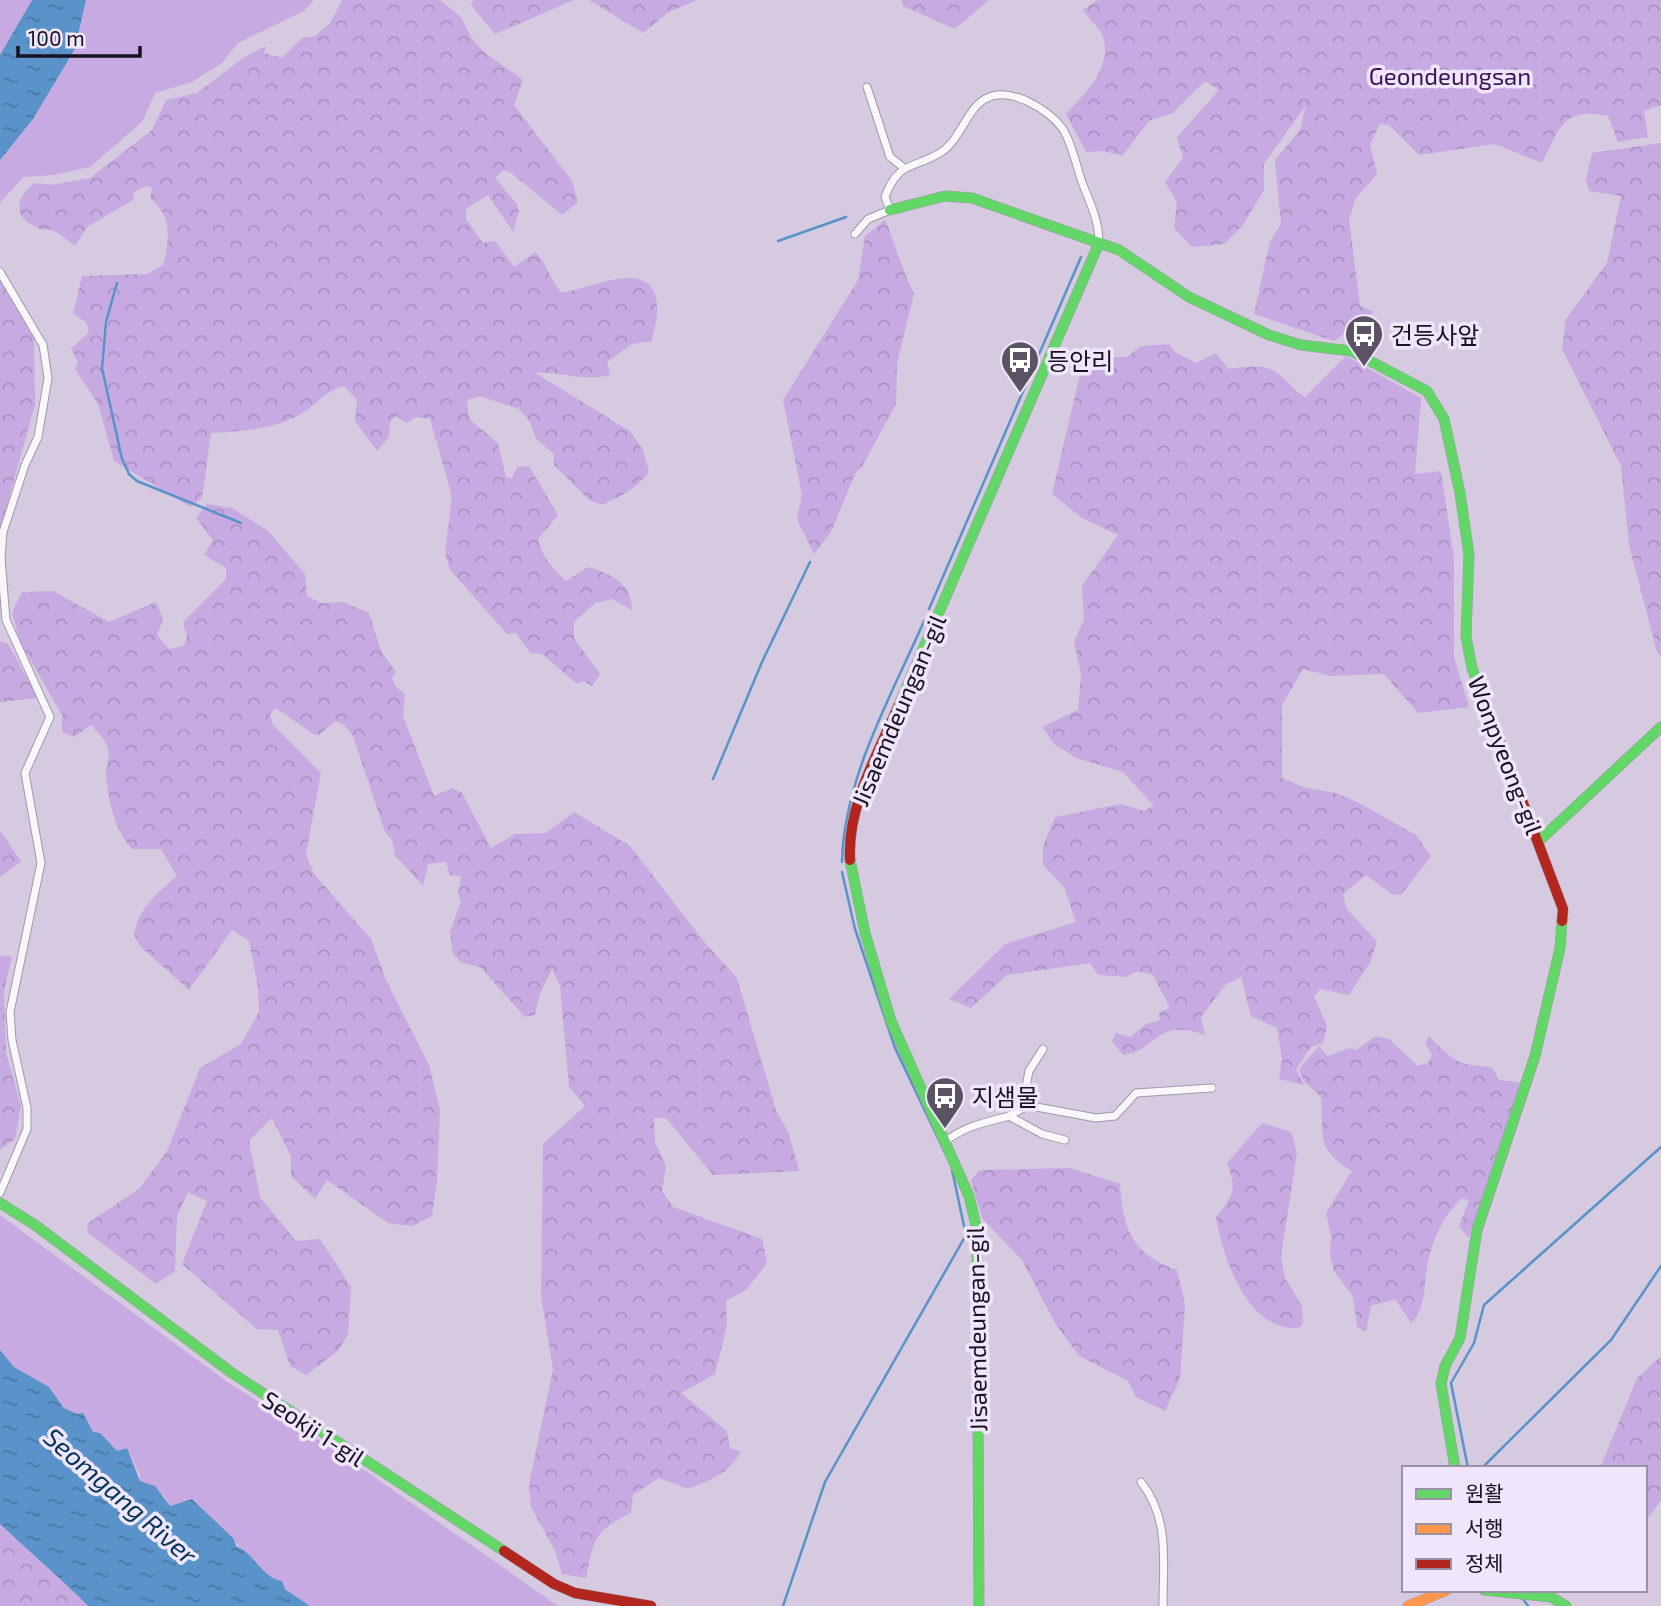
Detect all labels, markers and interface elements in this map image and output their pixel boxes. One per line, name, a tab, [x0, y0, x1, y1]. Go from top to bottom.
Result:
scale bar	[18, 14, 140, 58]
text: 100 m	[28, 25, 85, 50]
park label: Geondeungsan	[1369, 61, 1531, 90]
bus stop icon: 건등사앞	[1343, 313, 1385, 368]
place label: 건등사앞	[1391, 320, 1479, 349]
bus stop icon: 등안리	[999, 339, 1041, 394]
place label: 등안리	[1047, 346, 1113, 375]
street label: Jisaemdeungan-gil	[845, 610, 951, 810]
street label: Wonpyeong-gil	[1462, 672, 1550, 838]
bus stop icon: 지샘물	[924, 1075, 966, 1130]
place label: 지샘물	[972, 1082, 1038, 1111]
street label: Jisaemdeungan-gil	[960, 1226, 992, 1432]
street label: Seokji 1-gil	[257, 1384, 371, 1472]
water label: Seomgang River	[38, 1420, 204, 1570]
legend	[1402, 1466, 1647, 1592]
text: 원활	[1465, 1480, 1504, 1505]
text: 서행	[1465, 1515, 1504, 1540]
text: 정체	[1465, 1550, 1504, 1575]

